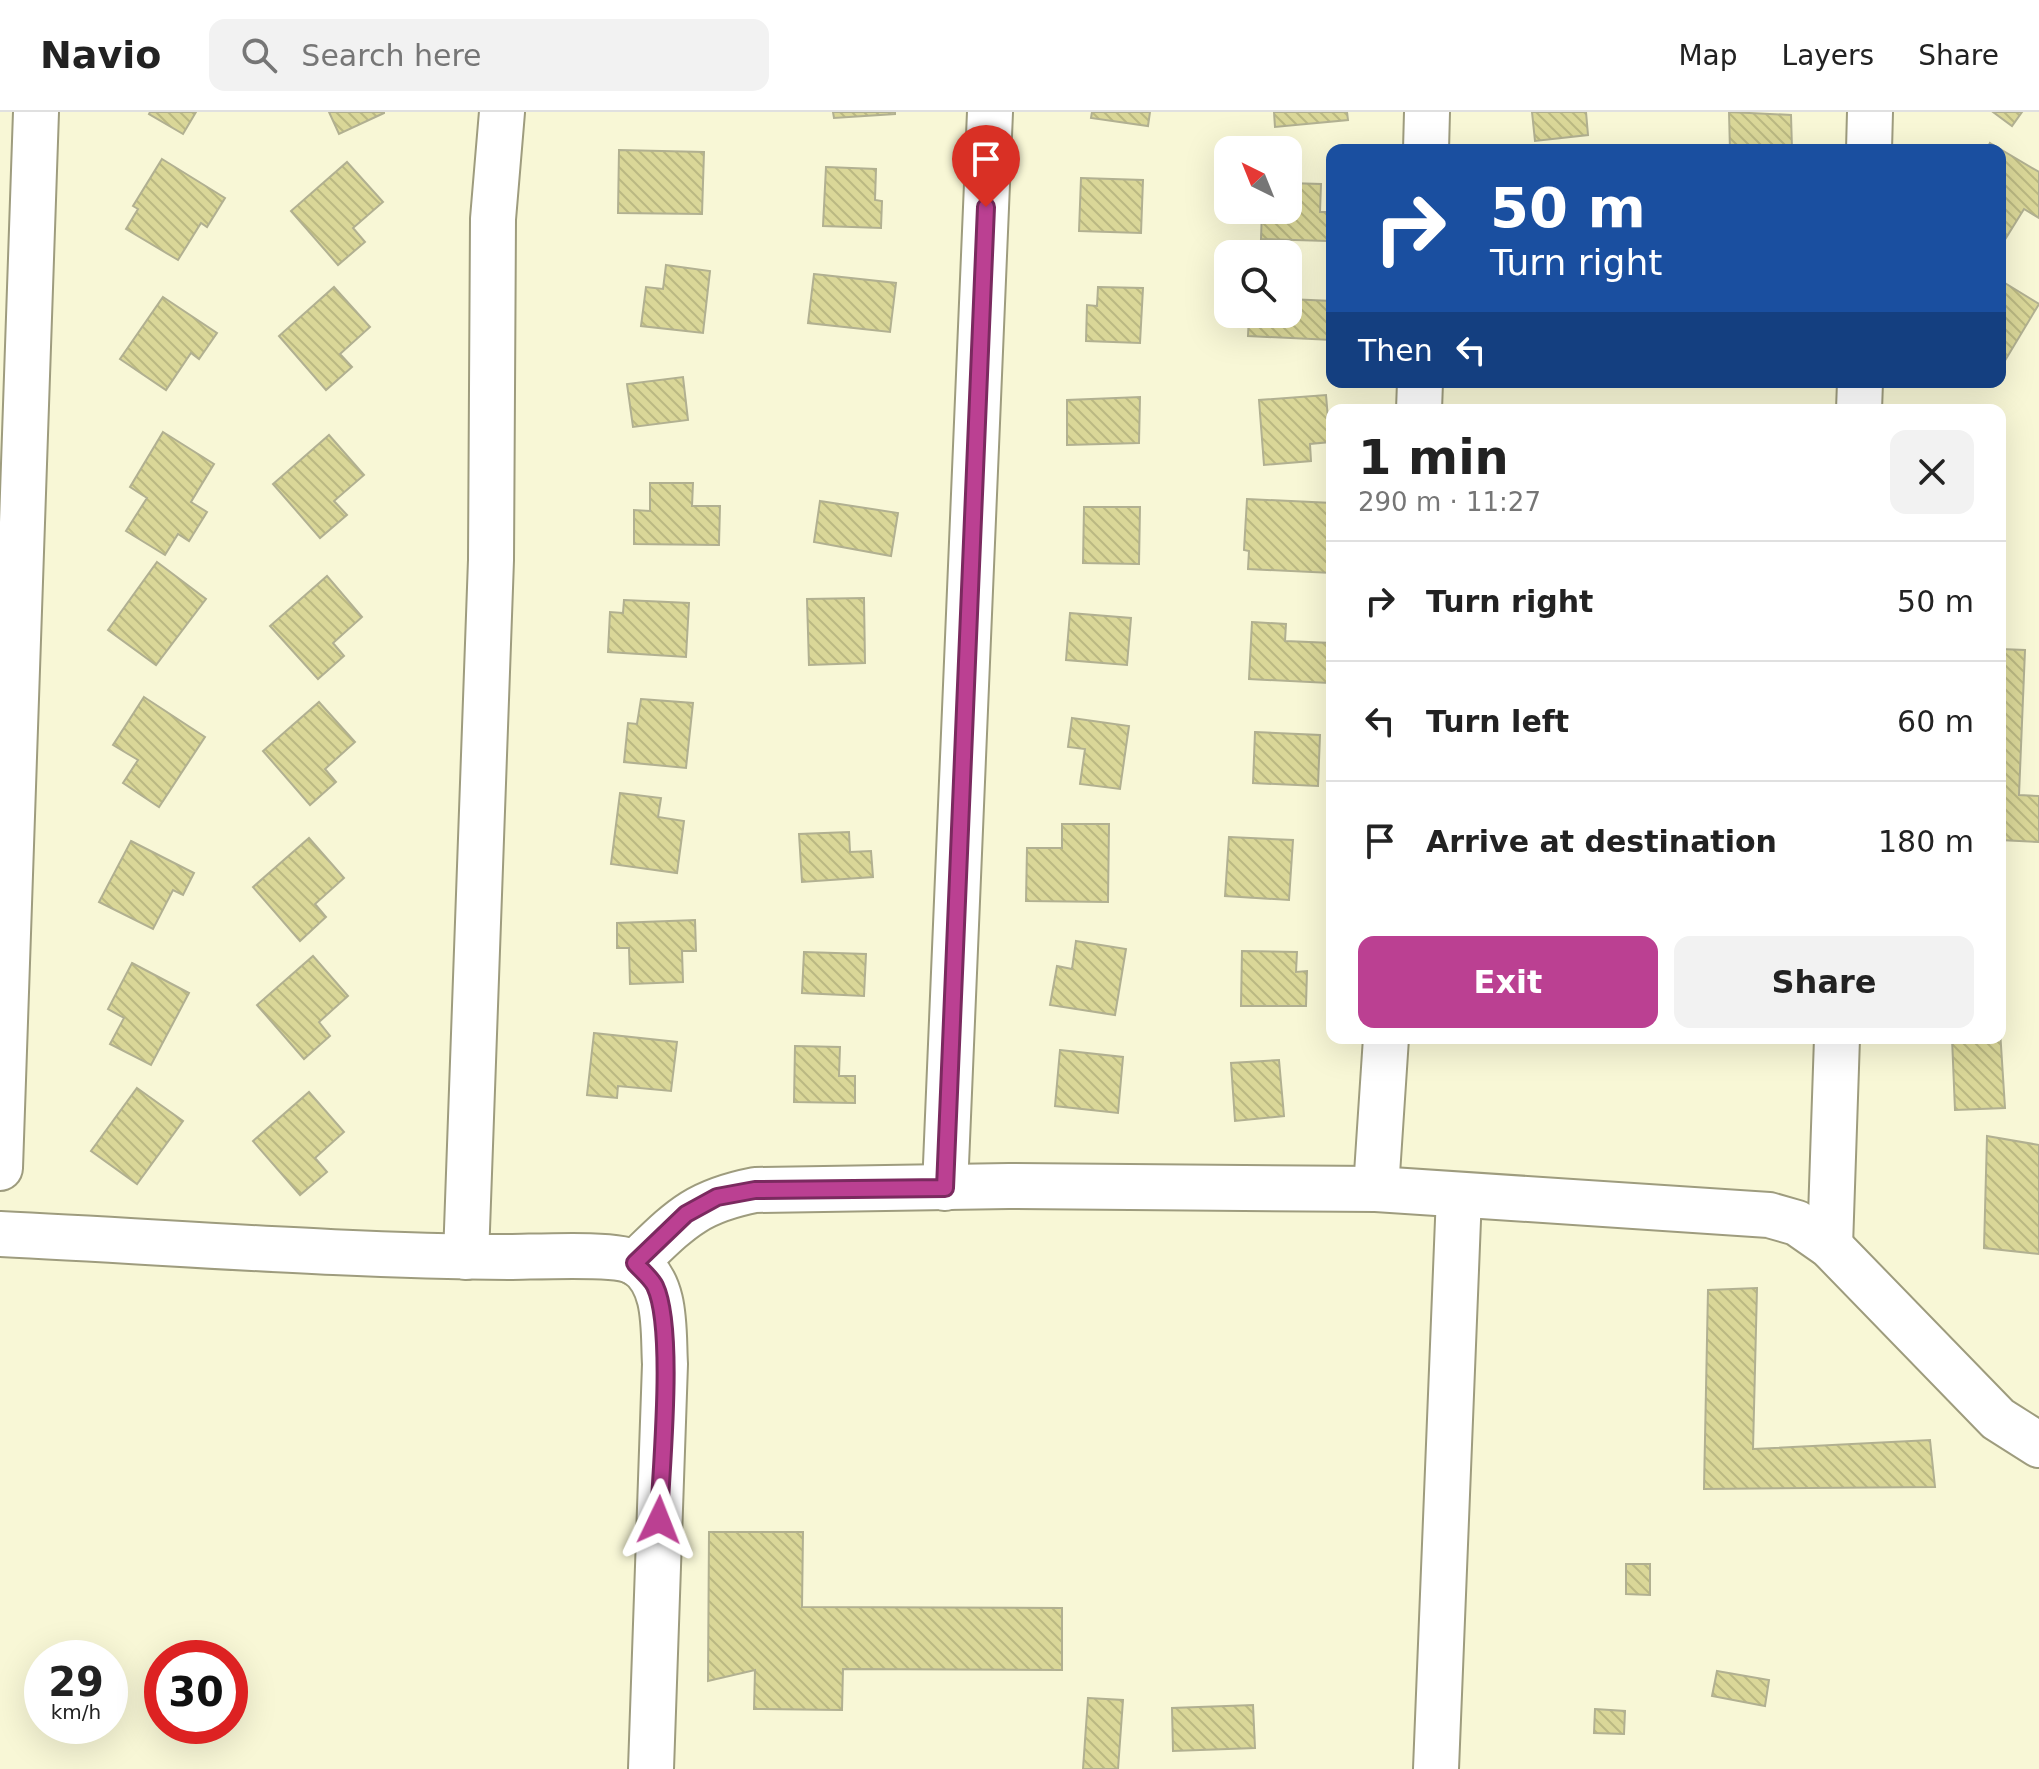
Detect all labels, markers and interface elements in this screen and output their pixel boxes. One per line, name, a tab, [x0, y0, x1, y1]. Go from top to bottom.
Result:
search box	[209, 19, 769, 91]
text: Navio	[40, 33, 161, 77]
icon: search	[237, 33, 281, 77]
text: Search here	[301, 38, 482, 73]
text: Map	[1678, 39, 1738, 72]
text: Layers	[1782, 39, 1874, 72]
text: Share	[1918, 39, 1999, 72]
pin	[952, 125, 1020, 207]
north arrow	[1214, 136, 1302, 224]
map controls	[1214, 136, 1302, 328]
icon: arrive	[964, 137, 1008, 181]
text: 50 m	[1490, 175, 1646, 240]
icon: right	[1358, 176, 1462, 280]
button: search	[1214, 240, 1302, 328]
text: Turn right	[1490, 242, 1662, 283]
icon: left	[1449, 328, 1493, 372]
text: Then	[1358, 333, 1433, 368]
text: 1 min	[1358, 429, 1509, 485]
button: close	[1890, 430, 1974, 514]
text: 290 m · 11:27	[1358, 487, 1541, 517]
icon: right	[1358, 579, 1402, 623]
text: Turn right	[1426, 584, 1593, 619]
text: 50 m	[1897, 584, 1974, 619]
icon: left	[1358, 699, 1402, 743]
text: Turn left	[1426, 704, 1569, 739]
text: 60 m	[1897, 704, 1974, 739]
icon: arrive	[1358, 819, 1402, 863]
text: Arrive at destination	[1426, 824, 1777, 859]
text: 180 m	[1878, 824, 1974, 859]
button: Exit	[1358, 936, 1658, 1028]
button: Share	[1674, 936, 1974, 1028]
position arrow	[617, 1478, 701, 1562]
speed limit sign: 30	[144, 1640, 248, 1744]
text: 29	[48, 1659, 104, 1705]
text: km/h	[51, 1700, 101, 1724]

